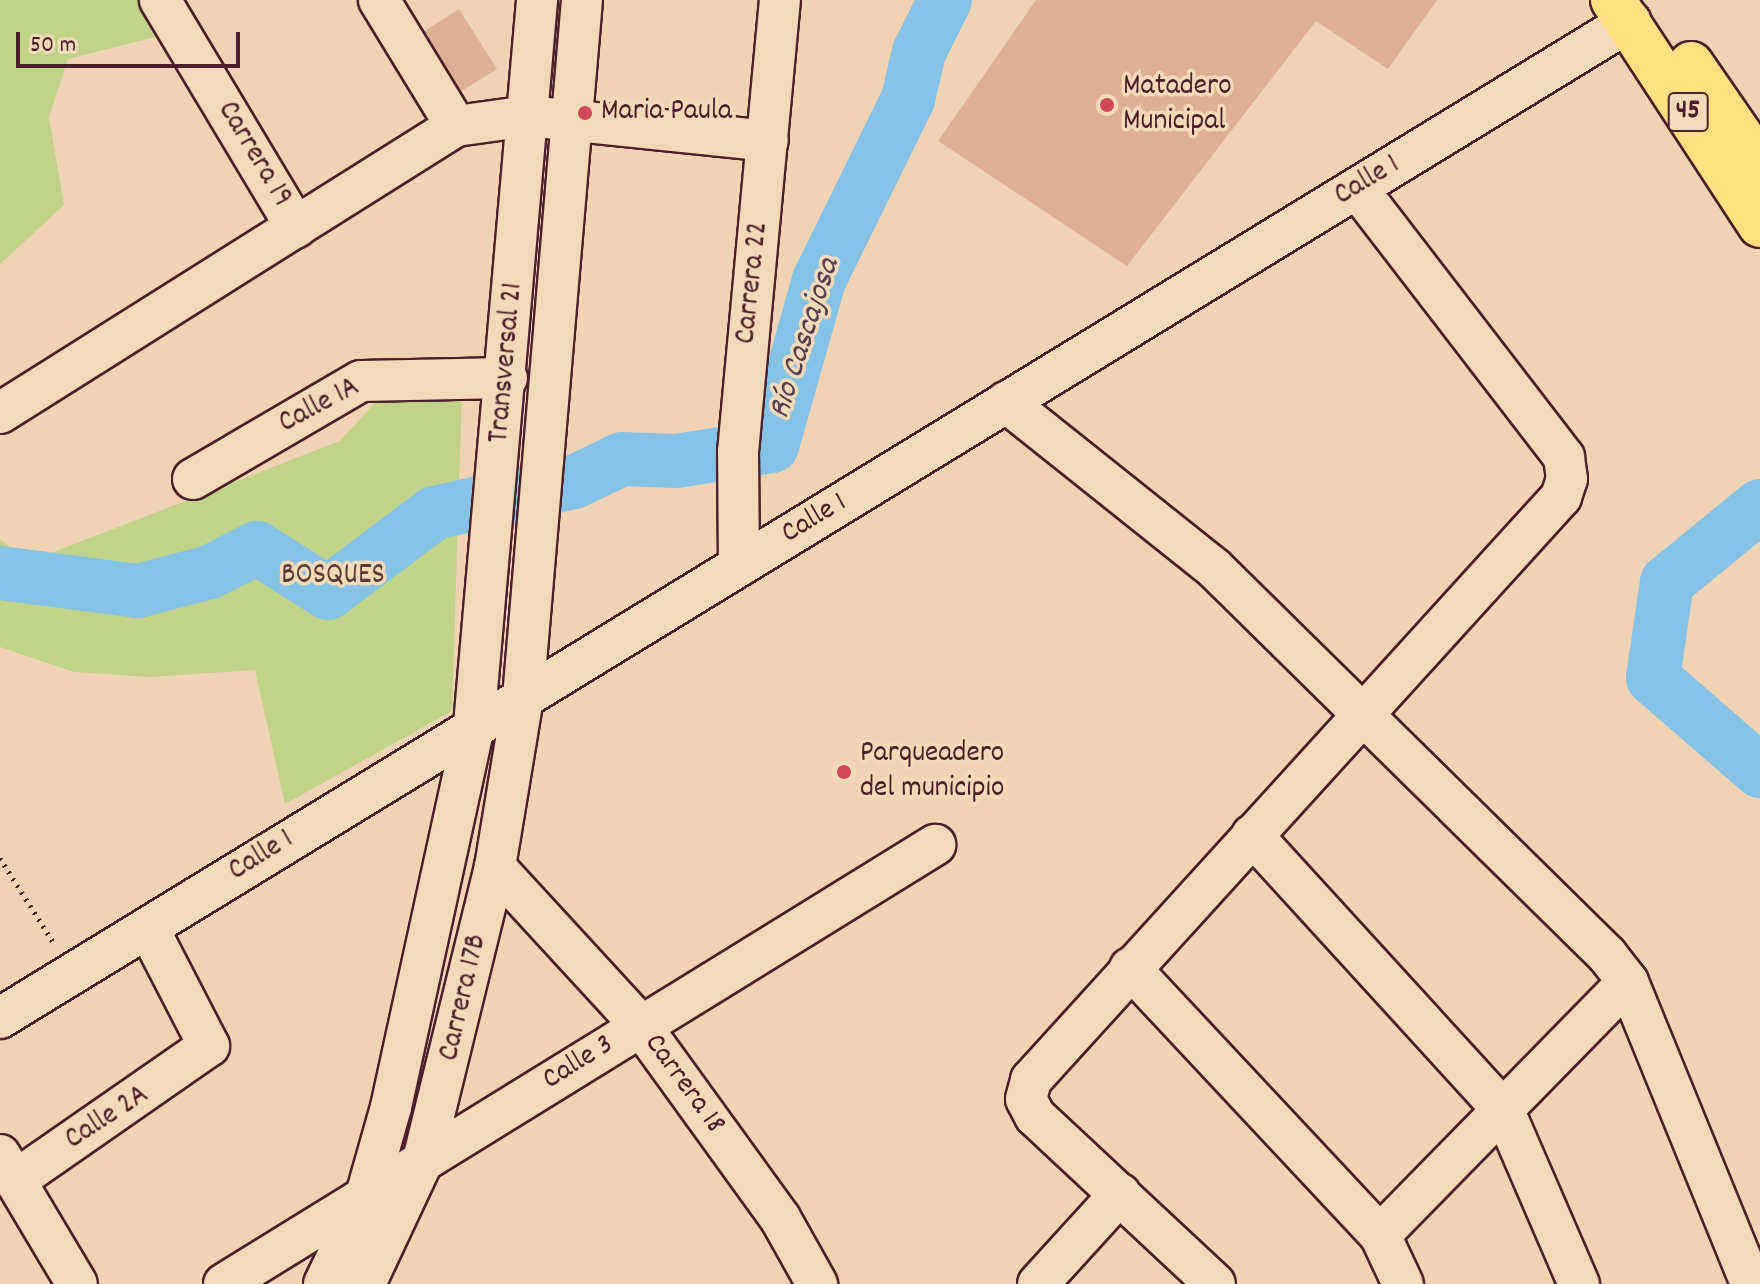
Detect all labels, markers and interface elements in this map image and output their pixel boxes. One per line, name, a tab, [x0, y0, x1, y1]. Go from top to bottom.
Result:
scale bar	[20, 16, 244, 66]
text: 50 m	[30, 29, 76, 63]
place label: Matadero Municipal	[1123, 70, 1232, 140]
road number: 45	[1666, 88, 1710, 136]
place label: Maria Paula	[601, 95, 732, 131]
street label: Carrera 19	[208, 96, 298, 214]
marker: Matadero Municipal	[1098, 96, 1116, 114]
marker: Maria Paula	[576, 104, 594, 122]
street label: Calle 1	[1329, 149, 1407, 215]
street label: Carrera 22	[730, 220, 778, 346]
water label: Río Cascajosa	[762, 254, 850, 424]
street label: Transversal 21	[483, 281, 533, 445]
street label: Calle 1A	[273, 371, 367, 443]
street label: Calle 1	[776, 487, 854, 553]
park label: BOSQUES	[281, 559, 385, 595]
place label: Parqueadero del municipio	[860, 737, 1004, 808]
marker: Parqueadero del municipio	[835, 763, 853, 781]
street label: Calle 1	[223, 823, 301, 891]
street label: Carrera 17B	[433, 931, 497, 1065]
street label: Calle 3	[537, 1028, 621, 1100]
street label: Carrera 18	[635, 1028, 731, 1142]
street label: Calle 2A	[59, 1079, 157, 1159]

